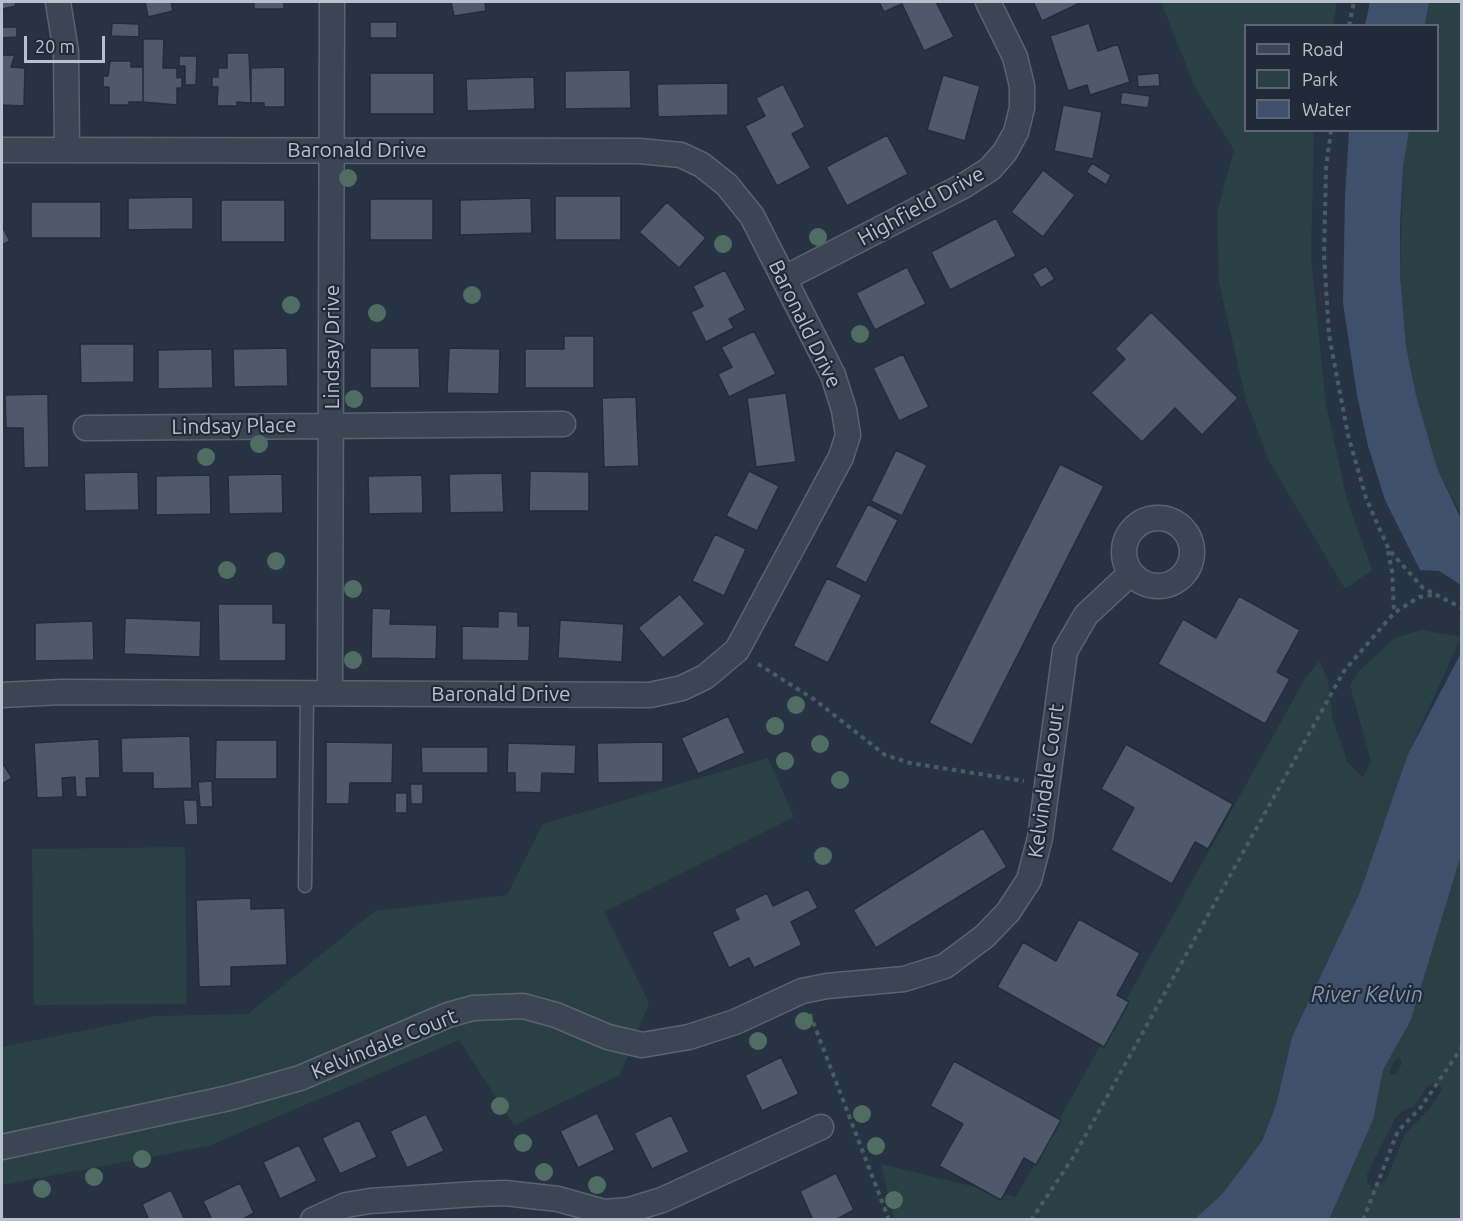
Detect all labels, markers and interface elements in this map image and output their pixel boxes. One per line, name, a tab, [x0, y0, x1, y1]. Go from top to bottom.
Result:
scale bar	[27, 24, 108, 62]
legend	[1244, 24, 1439, 132]
text: 20 m	[35, 36, 75, 56]
text: Road	[1302, 39, 1344, 59]
text: Park	[1302, 69, 1338, 89]
text: Water	[1302, 99, 1351, 119]
street label: Baronald Drive	[287, 137, 427, 163]
street label: Highfield Drive	[853, 161, 989, 251]
street label: Baronald Drive	[763, 256, 847, 392]
street label: Lindsay Drive	[319, 285, 345, 409]
street label: Lindsay Place	[171, 412, 297, 440]
street label: Baronald Drive	[431, 681, 571, 707]
street label: Kelvindale Court	[1023, 702, 1069, 860]
water label: River Kelvin	[1311, 982, 1423, 1008]
street label: Kelvindale Court	[307, 1003, 461, 1085]

